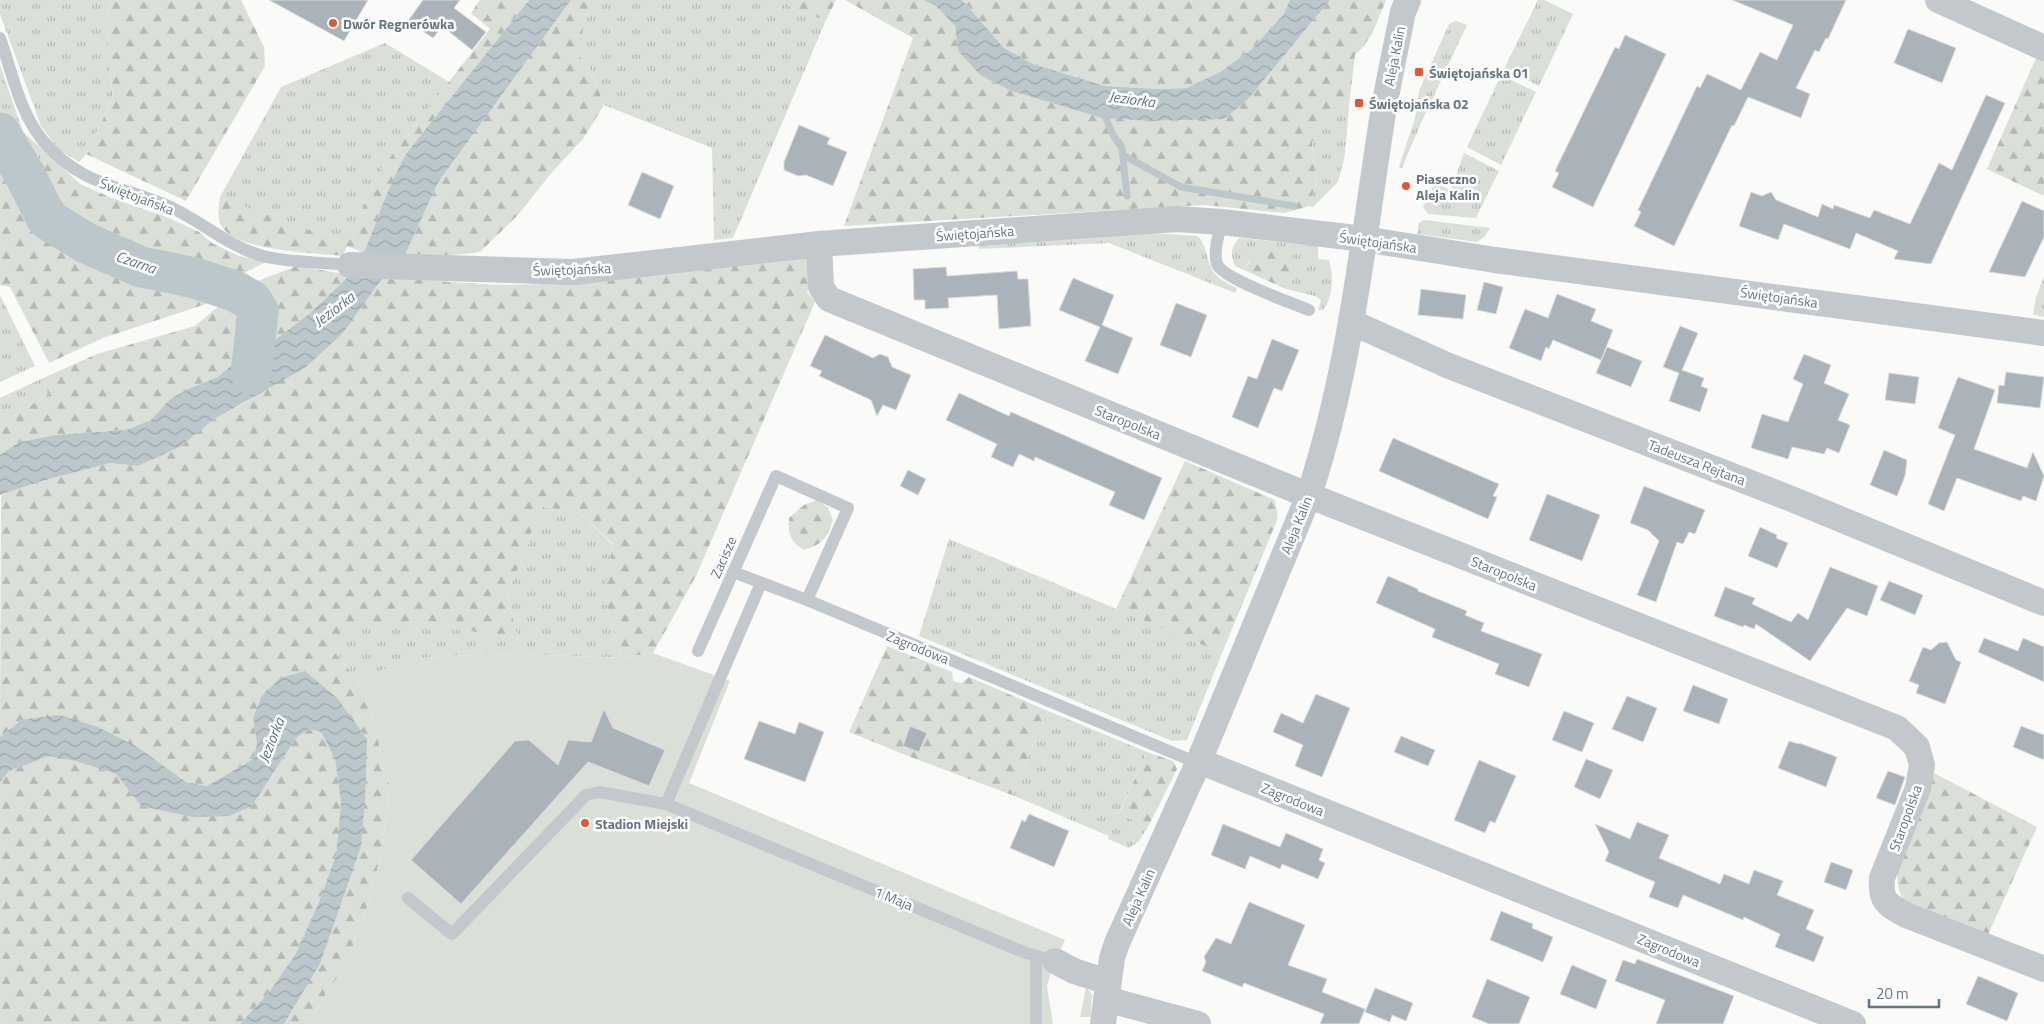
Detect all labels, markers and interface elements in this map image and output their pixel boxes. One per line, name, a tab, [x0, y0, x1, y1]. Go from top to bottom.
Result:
place label: Dwór Regnerówka	[343, 13, 454, 34]
marker: Dwór Regnerówka	[327, 17, 339, 29]
street label: Aleja Kalin	[1378, 24, 1410, 88]
place label: Świętojańska 01	[1429, 62, 1529, 83]
marker: Świętojańska 01	[1413, 66, 1425, 78]
water label: Jeziorka	[1107, 84, 1158, 114]
place label: Świętojańska 02	[1369, 93, 1469, 114]
marker: Świętojańska 02	[1353, 97, 1365, 109]
place label: Piaseczno Aleja Kalin	[1416, 168, 1480, 205]
street label: Świętojańska	[97, 172, 177, 220]
marker: Piaseczno Aleja Kalin	[1400, 180, 1412, 192]
street label: Świętojańska	[935, 220, 1015, 246]
street label: Świętojańska	[1338, 226, 1418, 258]
water label: Czarna	[113, 244, 161, 280]
street label: Świętojańska	[532, 257, 612, 281]
street label: Świętojańska	[1739, 281, 1819, 313]
water label: Jeziorka	[309, 285, 361, 332]
street label: Staropolska	[1092, 399, 1164, 445]
street label: Tadeusza Rejtana	[1645, 434, 1749, 490]
street label: Aleja Kalin	[1275, 493, 1317, 557]
street label: Zacisze	[705, 533, 741, 581]
street label: Staropolska	[1468, 550, 1540, 596]
street label: Zagrodowa	[883, 625, 953, 669]
water label: Jeziorka	[252, 713, 291, 766]
street label: Zagrodowa	[1258, 777, 1328, 821]
street label: Staropolska	[1883, 782, 1927, 854]
place label: Stadion Miejski	[595, 813, 688, 834]
marker: Stadion Miejski	[579, 817, 591, 829]
street label: Aleja Kalin	[1116, 865, 1160, 929]
street label: 1 Maja	[872, 881, 916, 915]
street label: Zagrodowa	[1634, 928, 1704, 972]
scale bar	[1869, 976, 1939, 1008]
text: 20 m	[1876, 982, 1909, 1005]

